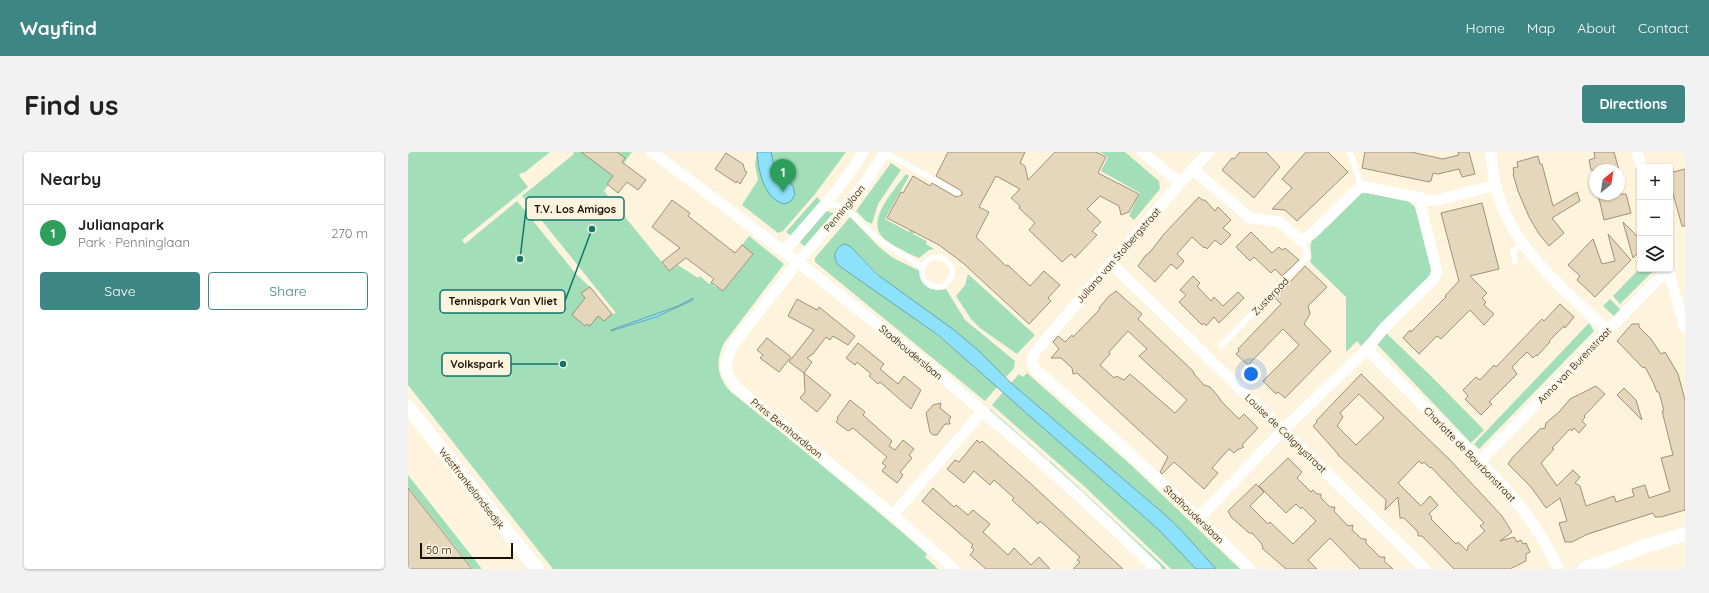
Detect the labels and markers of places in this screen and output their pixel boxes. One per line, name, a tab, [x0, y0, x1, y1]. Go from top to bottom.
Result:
pin: 1	[770, 159, 796, 192]
callout: T.V. Los Amigos	[526, 197, 624, 220]
callout: Tennispark Van Vliet	[440, 290, 565, 313]
callout: Volkspark	[442, 353, 511, 376]

